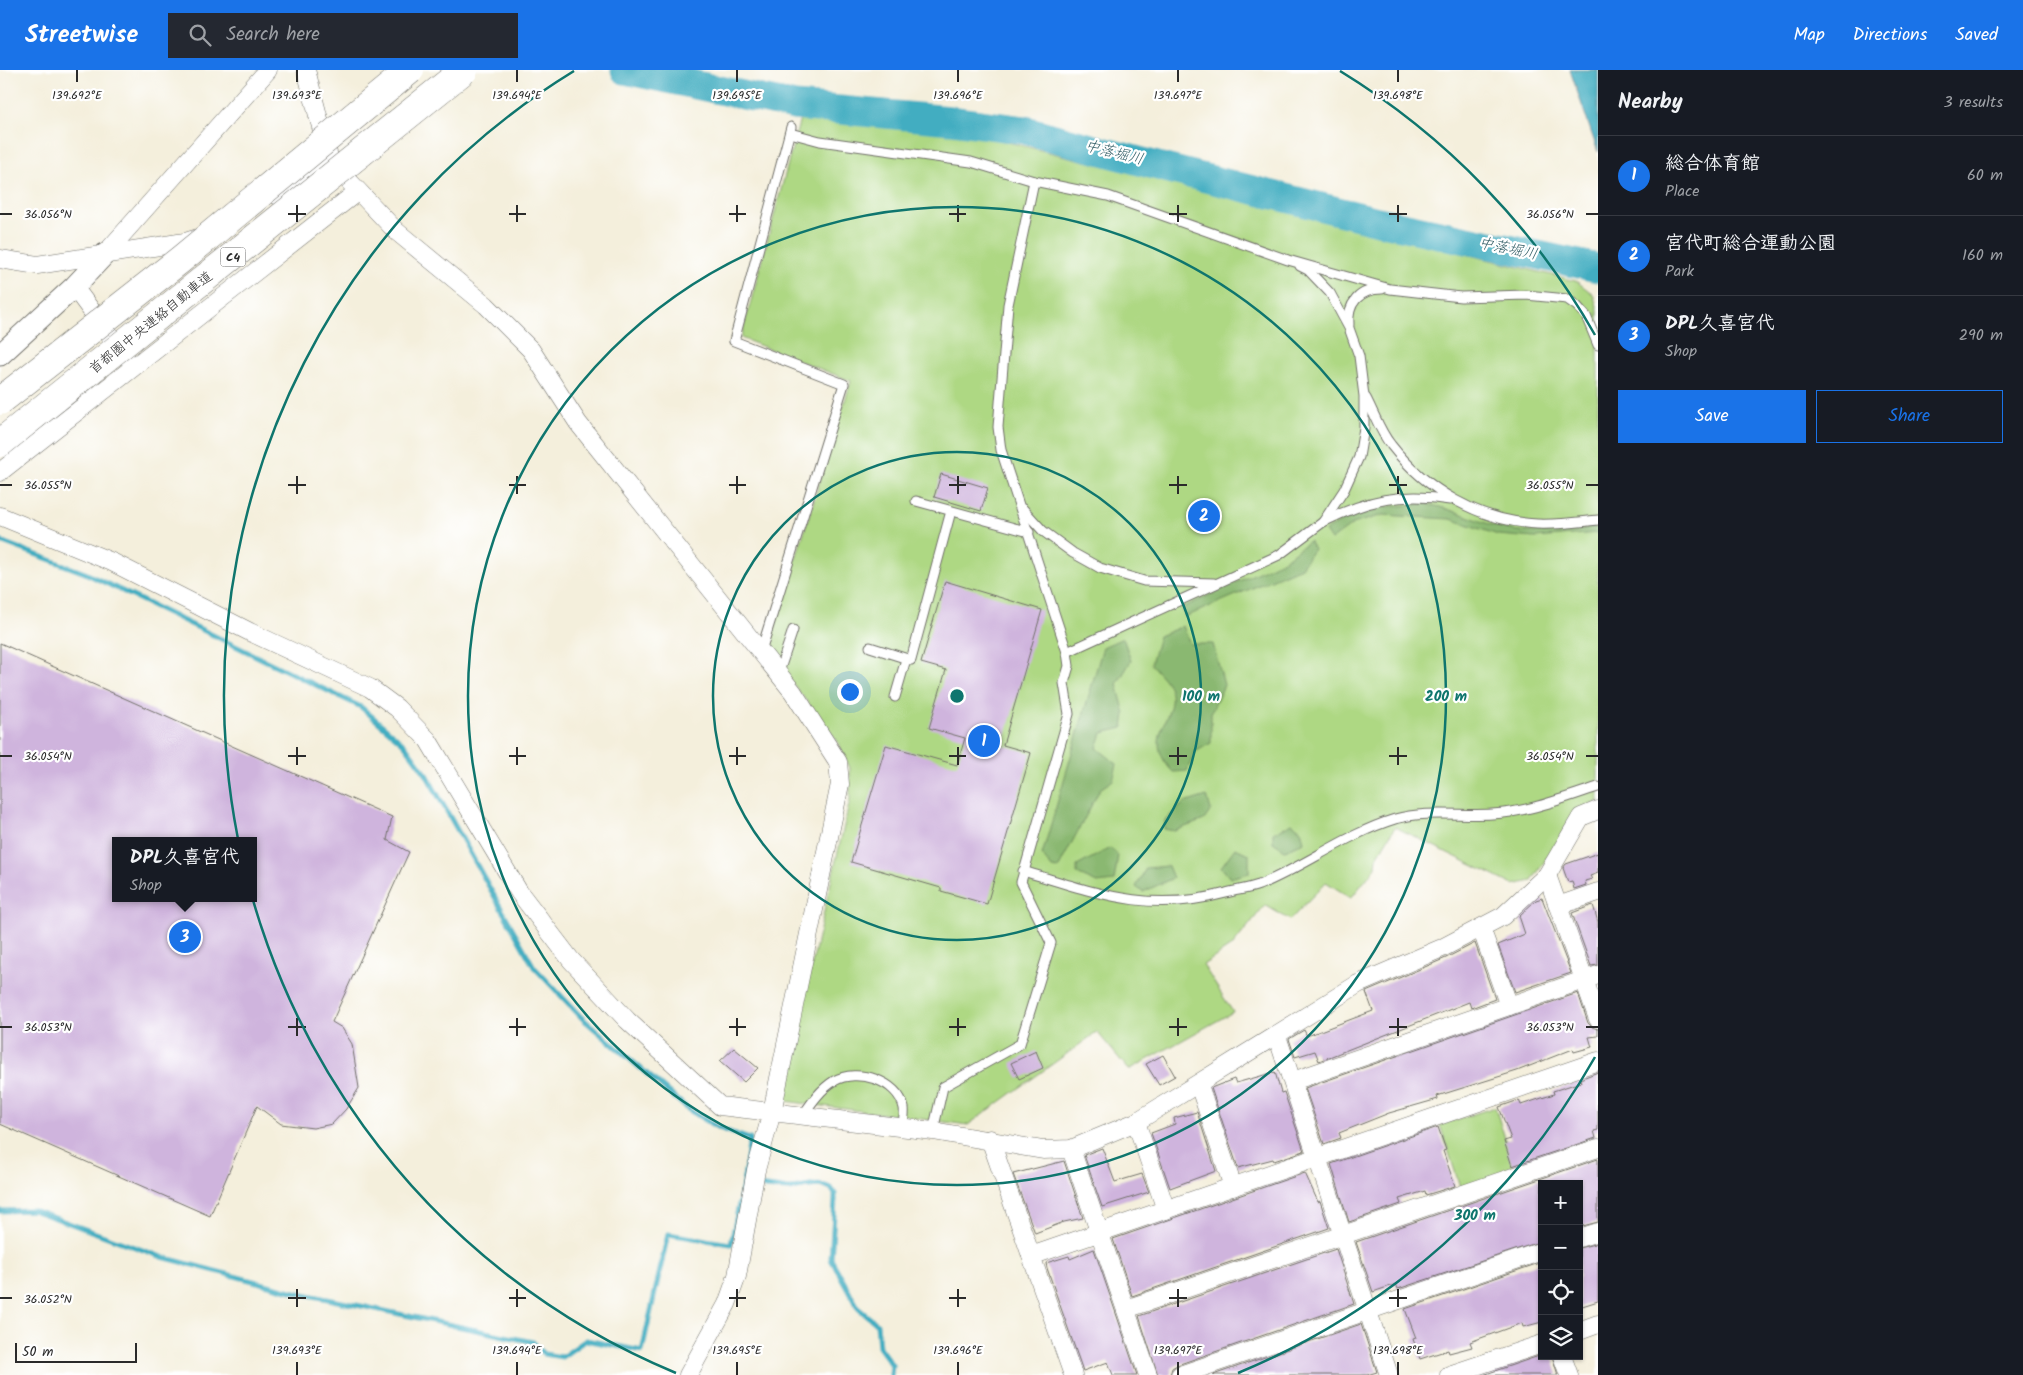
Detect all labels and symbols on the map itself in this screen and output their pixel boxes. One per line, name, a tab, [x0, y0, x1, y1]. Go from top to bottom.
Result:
text: 139.692°E	[52, 86, 103, 105]
text: 139.693°E	[272, 86, 323, 105]
text: 139.694°E	[492, 86, 543, 105]
text: 139.695°E	[712, 86, 763, 105]
text: 139.696°E	[933, 86, 984, 105]
text: 139.697°E	[1154, 86, 1203, 105]
text: 139.698°E	[1373, 86, 1424, 105]
water label: 中落堀川	[1082, 134, 1146, 172]
text: 36.056°N	[24, 205, 72, 224]
text: 36.056°N	[1526, 205, 1574, 224]
water label: 中落堀川	[1476, 231, 1540, 267]
road number: C4	[220, 248, 246, 266]
street label: 首都圏中央連絡自動車道	[84, 266, 218, 380]
text: 36.055°N	[24, 476, 72, 495]
text: 36.055°N	[1526, 476, 1574, 495]
pin: 2	[1188, 497, 1220, 535]
your location	[837, 679, 863, 705]
text: 100 m	[1182, 685, 1220, 709]
text: 200 m	[1425, 685, 1467, 709]
centre of rings	[948, 687, 966, 705]
pin: 1	[968, 722, 1000, 760]
text: 36.054°N	[24, 747, 72, 766]
text: 36.054°N	[1526, 747, 1574, 766]
pin: 3	[169, 918, 201, 956]
text: 36.053°N	[24, 1018, 72, 1037]
text: 36.053°N	[1526, 1018, 1574, 1037]
text: 300 m	[1453, 1204, 1496, 1228]
text: 36.052°N	[24, 1290, 72, 1309]
scale bar	[15, 1340, 138, 1363]
text: 139.693°E	[272, 1341, 323, 1360]
text: 139.694°E	[492, 1341, 543, 1360]
text: 139.695°E	[712, 1341, 763, 1360]
text: 139.696°E	[933, 1341, 984, 1360]
text: 139.697°E	[1154, 1341, 1203, 1360]
text: 139.698°E	[1373, 1341, 1424, 1360]

